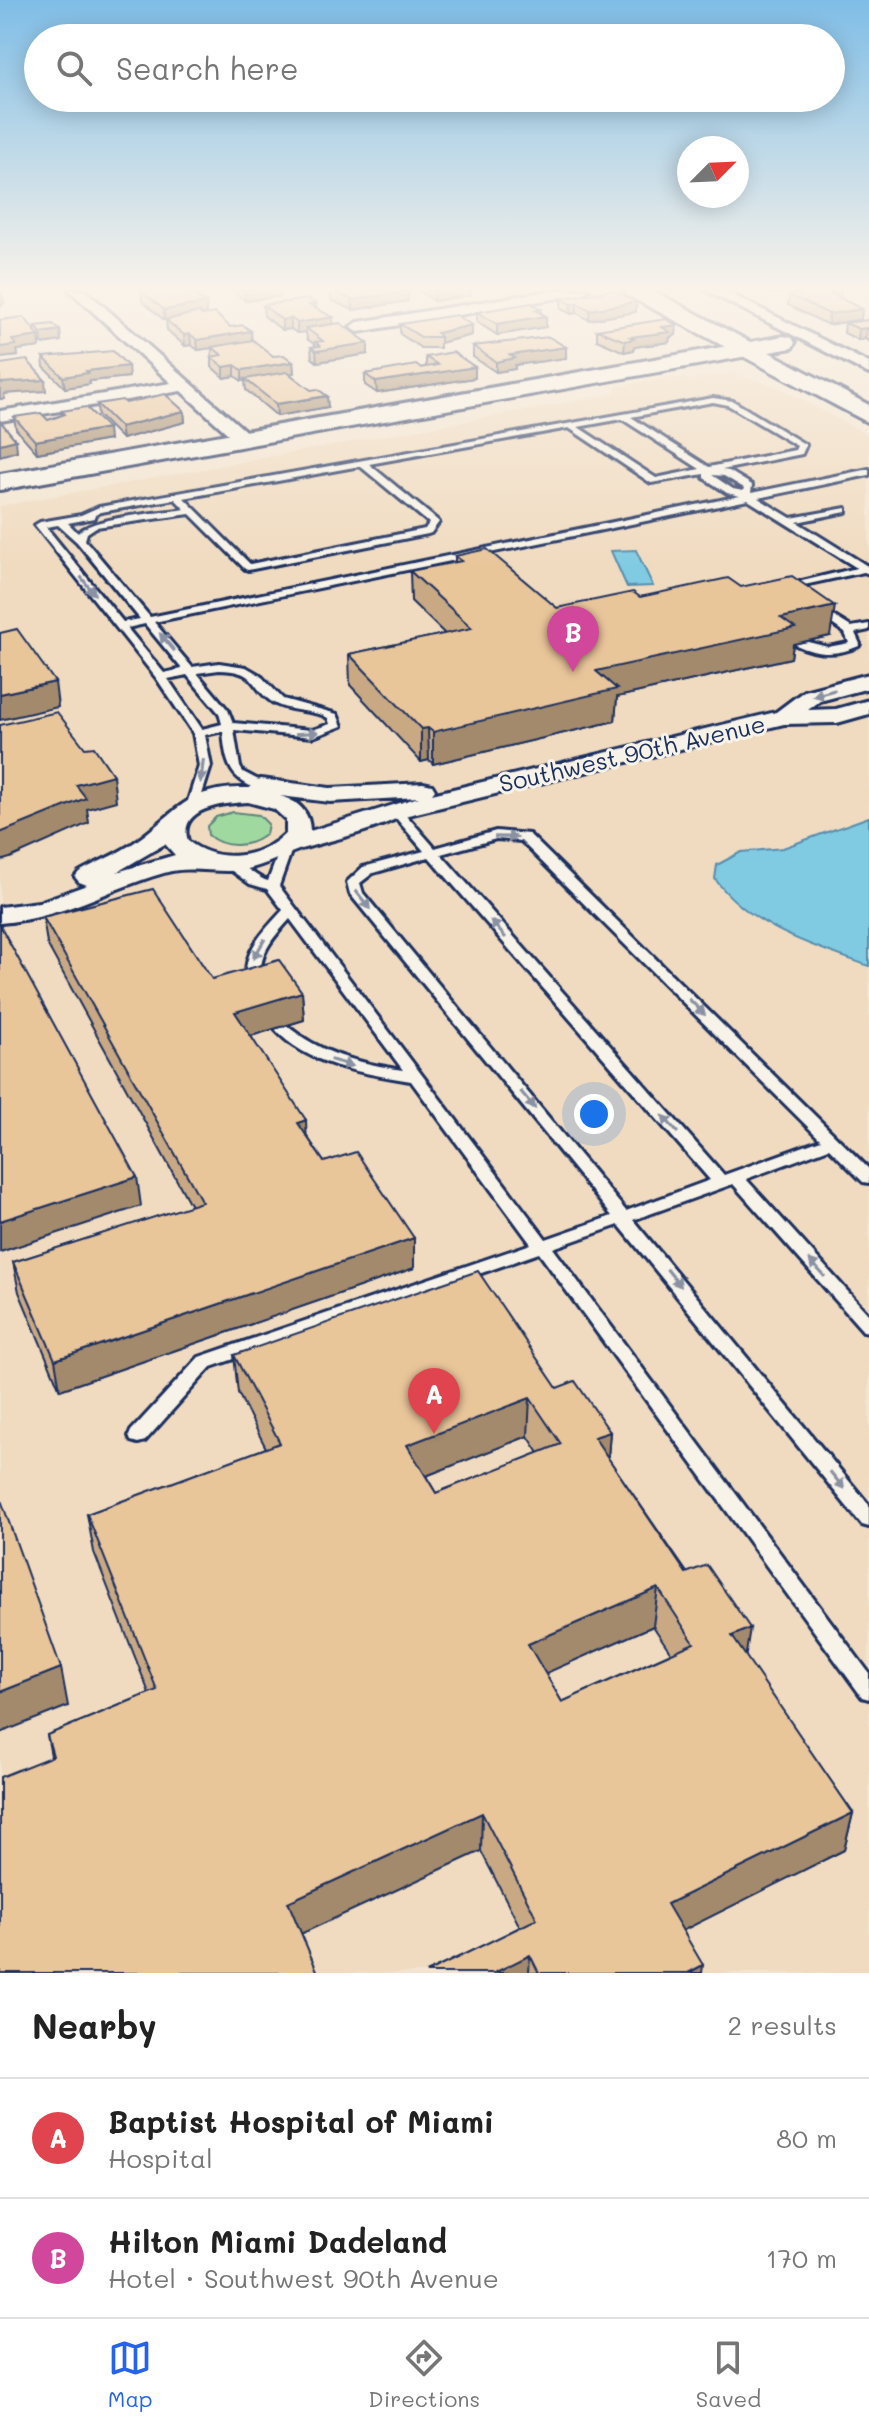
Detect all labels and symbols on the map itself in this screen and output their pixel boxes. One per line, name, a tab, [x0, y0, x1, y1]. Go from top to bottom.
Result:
north arrow	[677, 136, 749, 208]
one-way arrow	[79, 576, 96, 596]
pin: B	[547, 606, 599, 672]
one-way arrow	[159, 632, 176, 652]
one-way arrow	[811, 688, 836, 700]
street label: Southwest 90th Avenue	[496, 707, 768, 799]
one-way arrow	[295, 726, 320, 739]
one-way arrow	[195, 758, 208, 783]
one-way arrow	[494, 830, 520, 843]
one-way arrow	[354, 890, 370, 910]
one-way arrow	[490, 919, 507, 939]
one-way arrow	[253, 938, 267, 960]
one-way arrow	[687, 997, 706, 1016]
one-way arrow	[330, 1057, 354, 1070]
one-way arrow	[519, 1090, 536, 1110]
your location	[574, 1094, 614, 1134]
one-way arrow	[661, 1114, 679, 1133]
one-way arrow	[808, 1258, 826, 1278]
one-way arrow	[665, 1268, 682, 1288]
pin: A	[408, 1368, 460, 1434]
one-way arrow	[829, 1470, 845, 1490]

